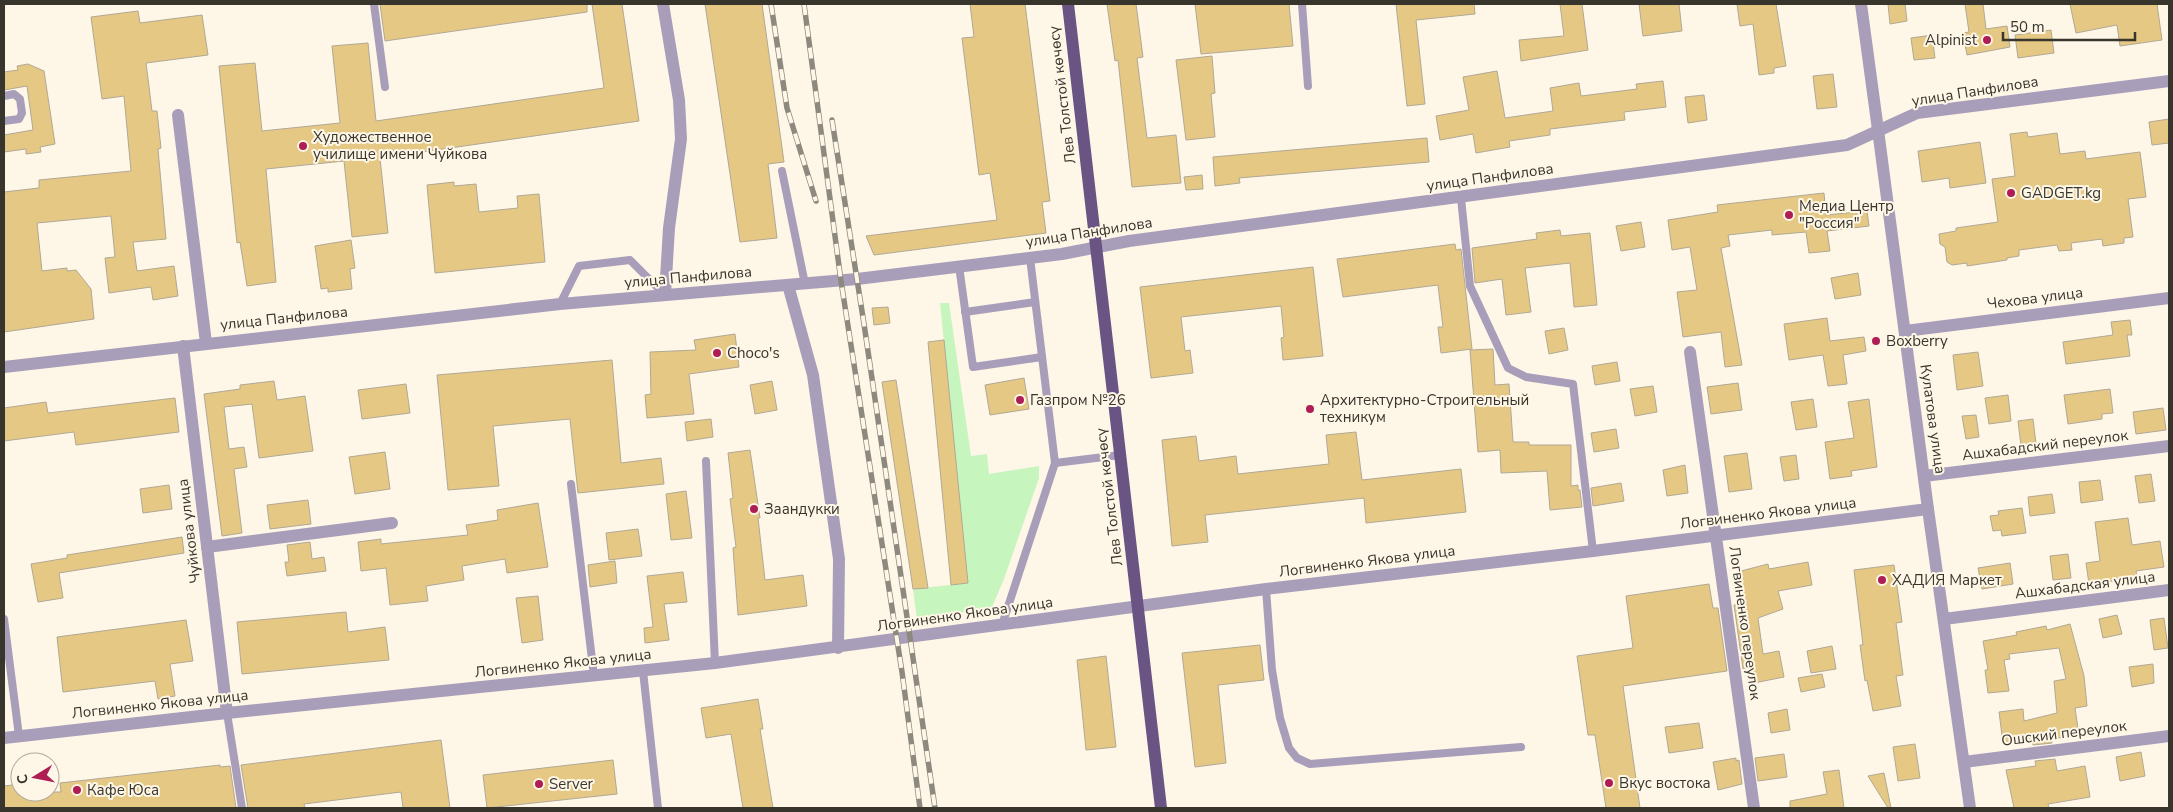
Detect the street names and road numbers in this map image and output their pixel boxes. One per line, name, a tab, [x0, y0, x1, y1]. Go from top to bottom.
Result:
street label: Лев Толстой көчөсү	[1044, 25, 1080, 165]
street label: улица Панфилова	[1910, 71, 2040, 111]
street label: улица Панфилова	[1425, 158, 1555, 196]
street label: улица Панфилова	[1024, 212, 1154, 252]
street label: улица Панфилова	[623, 261, 753, 293]
street label: Чехова улица	[1986, 282, 2084, 314]
street label: улица Панфилова	[219, 301, 349, 335]
street label: Кулатова улица	[1915, 363, 1951, 475]
street label: Ашхабадский переулок	[1961, 425, 2129, 465]
street label: Лев Толстой көчөсү	[1091, 427, 1127, 567]
street label: Чуйкова улица	[173, 478, 205, 584]
street label: Логвиненко Якова улица	[1679, 492, 1857, 534]
street label: Логвиненко Якова улица	[1278, 540, 1456, 582]
street label: Логвиненко переулок	[1724, 545, 1766, 701]
street label: Ашхабадская улица	[2014, 566, 2156, 604]
street label: Логвиненко Якова улица	[876, 592, 1054, 636]
street label: Логвиненко Якова улица	[474, 644, 652, 682]
street label: Логвиненко Якова улица	[71, 685, 249, 723]
street label: Ошский переулок	[2000, 715, 2128, 751]

